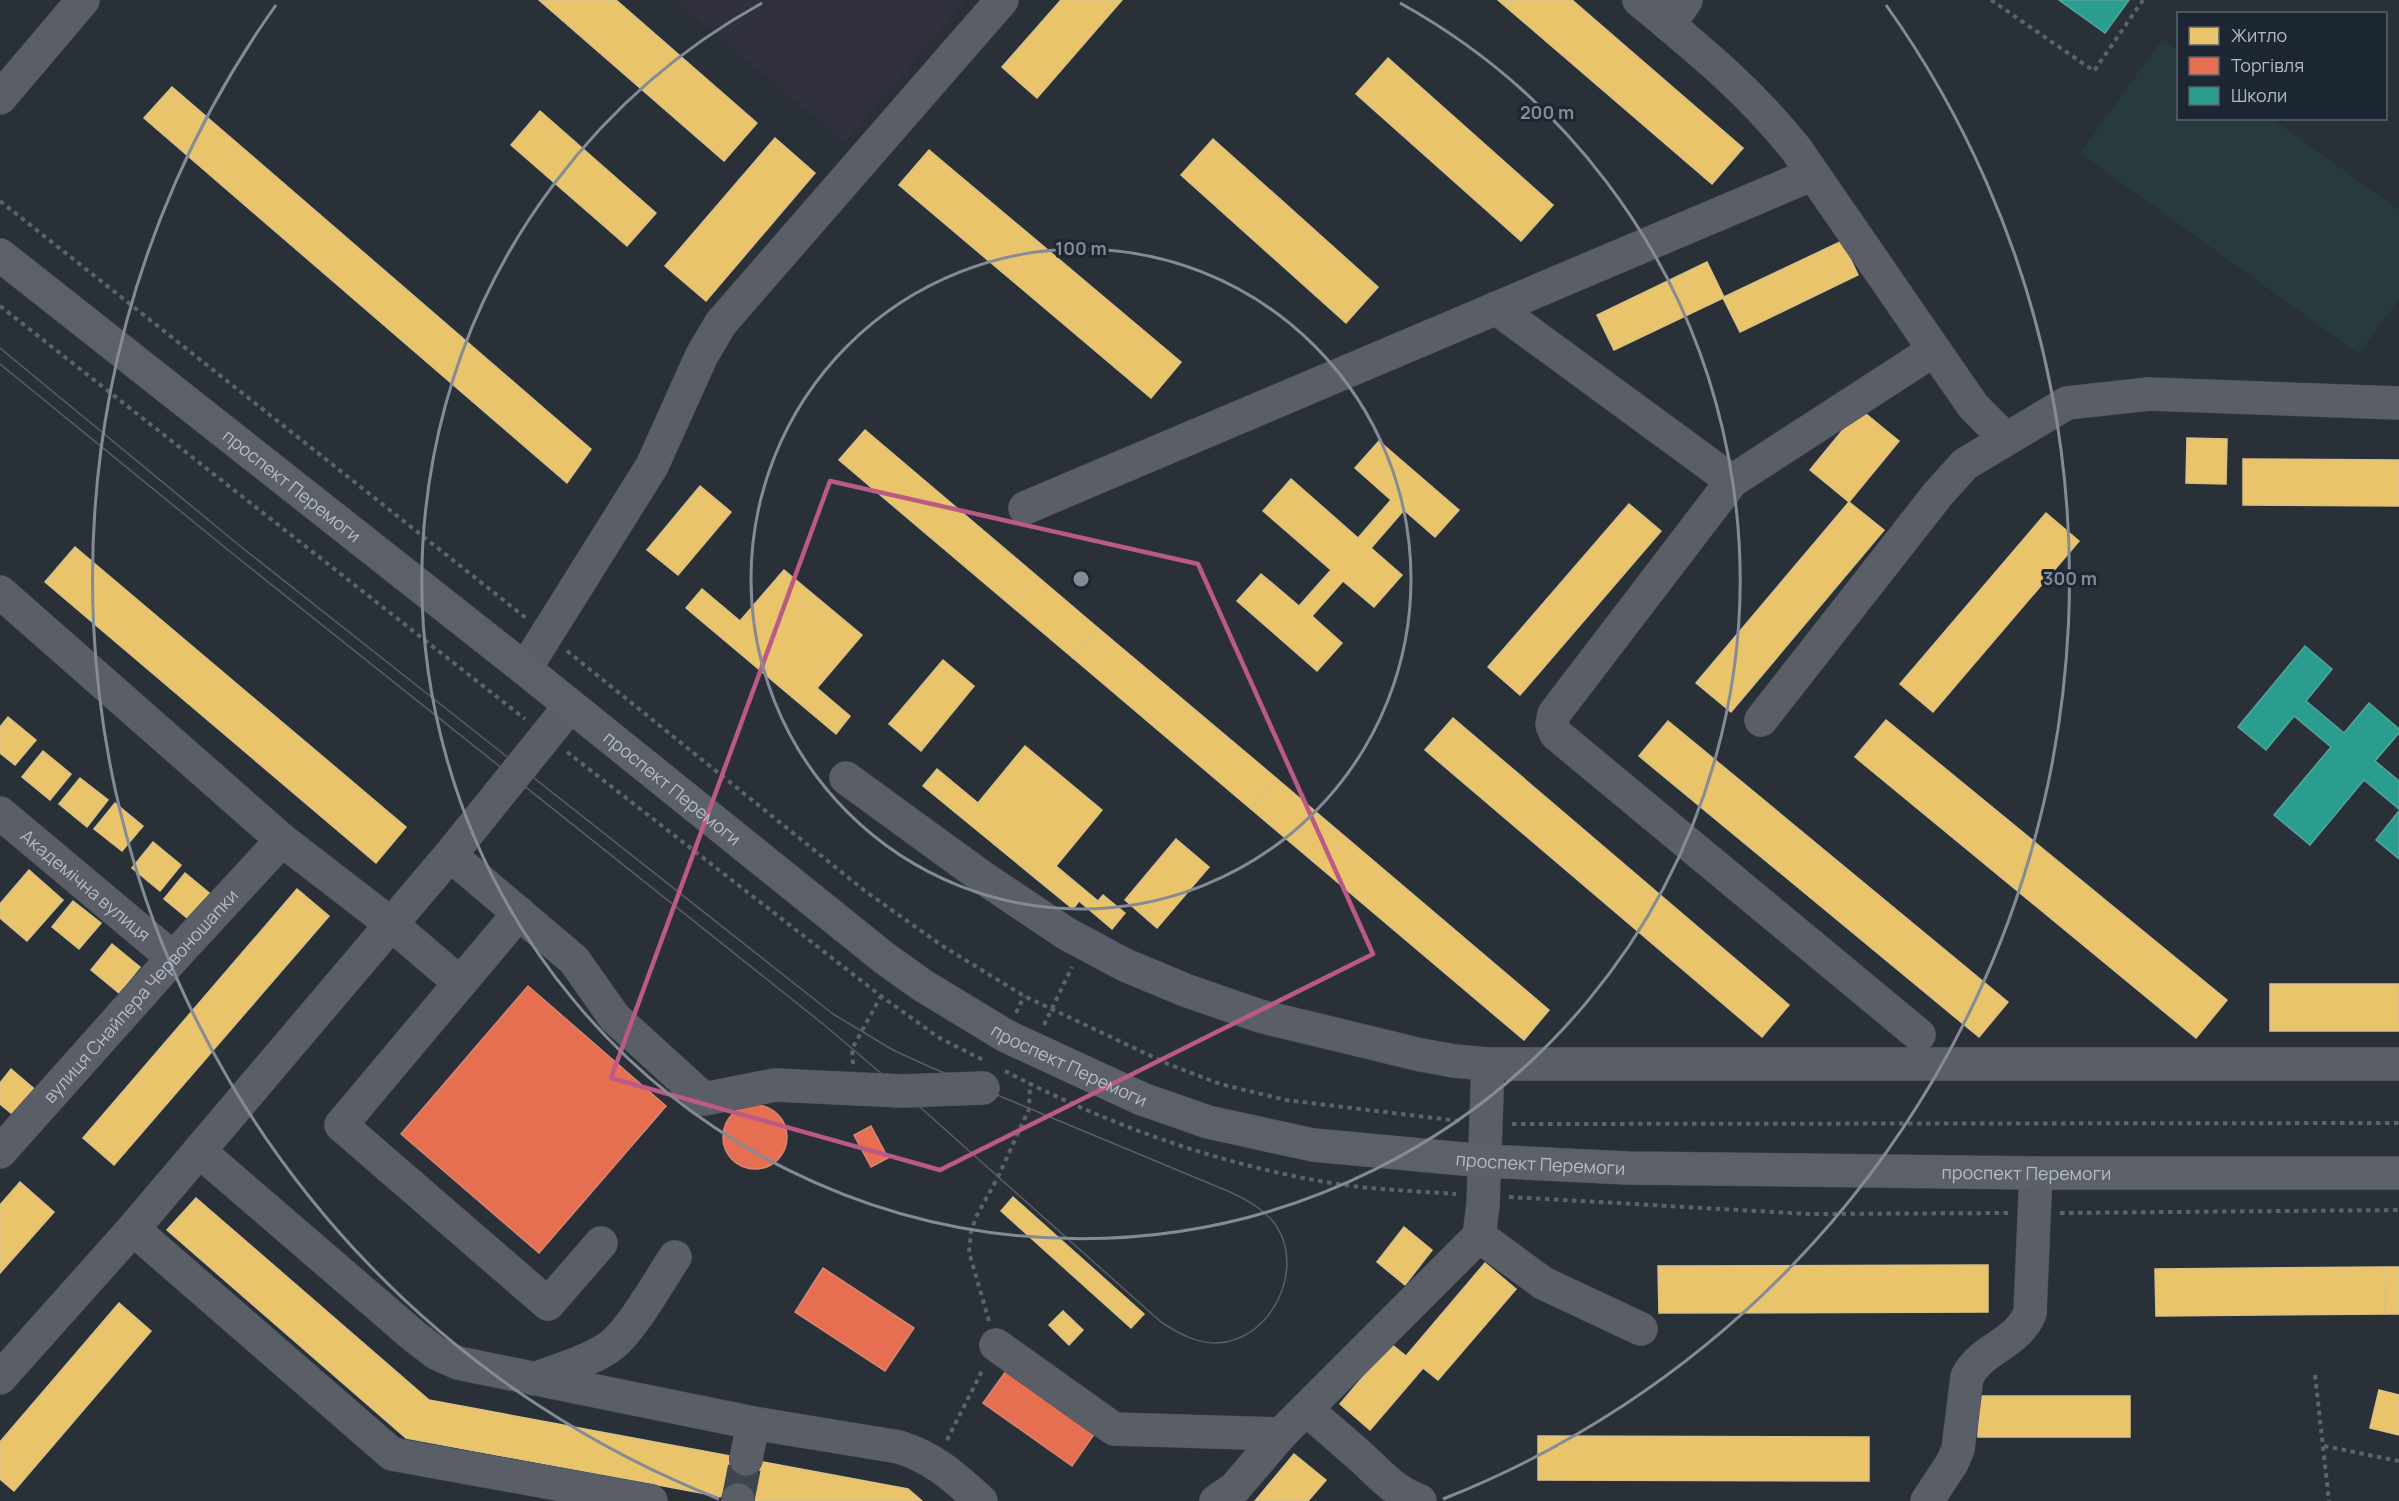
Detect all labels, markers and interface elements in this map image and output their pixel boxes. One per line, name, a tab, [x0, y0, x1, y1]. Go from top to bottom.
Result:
legend	[2177, 12, 2387, 120]
text: Житло	[2231, 23, 2287, 47]
text: Торгівля	[2231, 53, 2304, 77]
text: Школи	[2231, 83, 2287, 107]
text: 200 m	[1520, 100, 1574, 124]
text: 100 m	[1055, 236, 1107, 260]
street label: проспект Перемоги	[218, 423, 366, 547]
text: 300 m	[2043, 566, 2097, 590]
centre of rings	[1071, 569, 1091, 589]
street label: проспект Перемоги	[599, 725, 746, 850]
street label: Академічна вулиця	[16, 824, 156, 946]
street label: вулиця Снайпера Червоношапки	[37, 884, 243, 1108]
street label: проспект Перемоги	[987, 1018, 1151, 1112]
street label: проспект Перемоги	[1455, 1146, 1626, 1180]
street label: проспект Перемоги	[1941, 1160, 2111, 1185]

